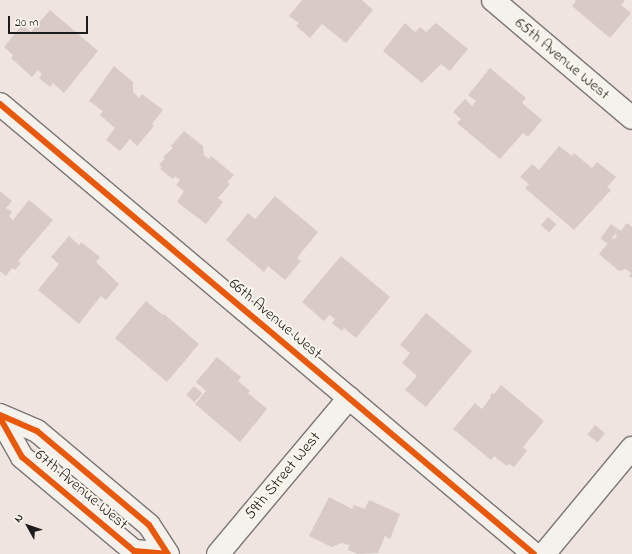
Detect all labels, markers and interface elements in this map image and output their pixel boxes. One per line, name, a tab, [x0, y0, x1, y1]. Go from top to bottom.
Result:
scale bar	[10, 8, 90, 34]
text: 20 m	[15, 14, 38, 32]
street label: 65th Avenue West	[511, 14, 613, 104]
street label: 66th Avenue West	[224, 274, 326, 364]
street label: 59th Street West	[241, 428, 325, 524]
street label: 67th Avenue West	[31, 446, 131, 534]
north arrow	[8, 506, 48, 546]
text: N	[10, 510, 27, 526]

